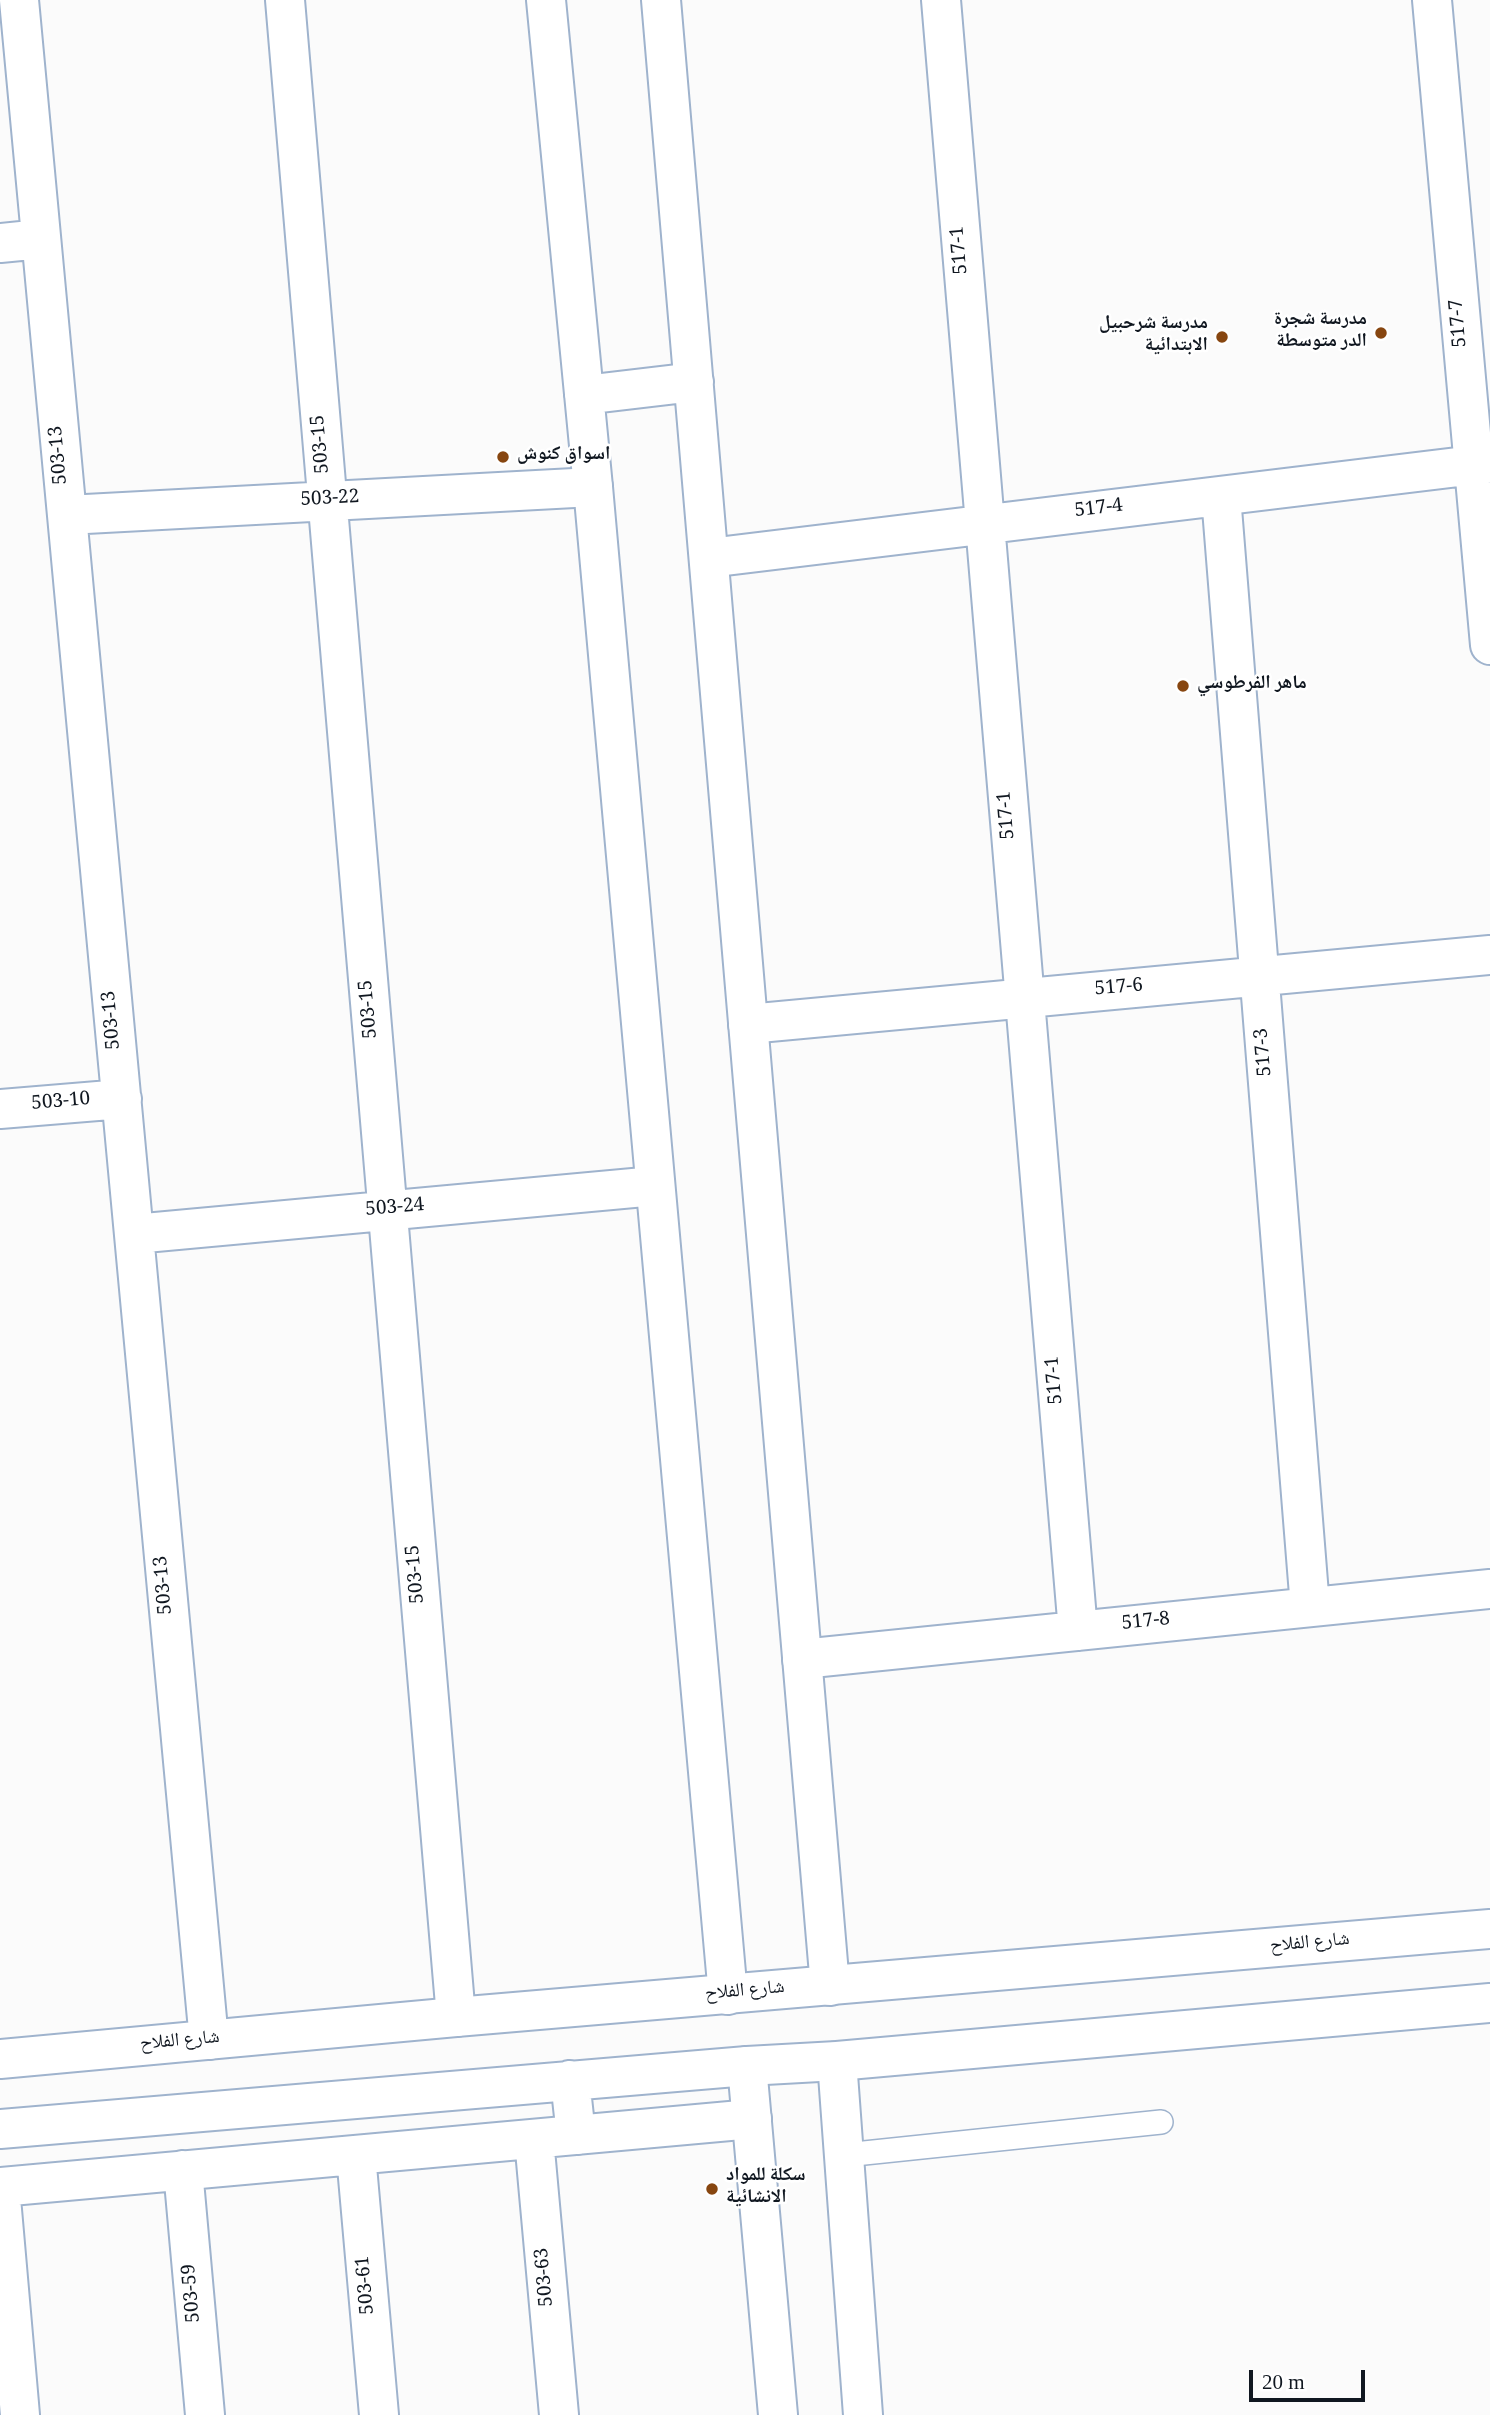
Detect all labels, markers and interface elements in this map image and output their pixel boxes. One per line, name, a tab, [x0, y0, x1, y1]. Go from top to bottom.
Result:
street label: 517-1	[949, 225, 975, 275]
street label: 517-7	[1448, 298, 1474, 348]
place label: مدرسة شجرة الدر متوسطة	[1274, 311, 1367, 355]
place label: مدرسة شرحبيل الابتدائية	[1099, 315, 1208, 359]
marker: مدرسة شجرة الدر متوسطة	[1373, 325, 1389, 341]
marker: مدرسة شرحبيل الابتدائية	[1214, 329, 1230, 345]
street label: 503-15	[309, 414, 337, 474]
street label: 503-13	[47, 425, 75, 485]
place label: اسواق كنوش	[517, 446, 610, 468]
marker: اسواق كنوش	[495, 449, 511, 465]
street label: 503-22	[300, 488, 360, 514]
street label: 517-4	[1074, 497, 1124, 525]
place label: ماهر الفرطوسي	[1197, 675, 1307, 697]
marker: ماهر الفرطوسي	[1175, 678, 1191, 694]
street label: 517-1	[996, 790, 1022, 840]
street label: 517-6	[1094, 977, 1144, 1003]
street label: 503-15	[357, 979, 385, 1039]
street label: 503-13	[100, 990, 128, 1050]
street label: 517-3	[1253, 1027, 1279, 1077]
street label: 503-10	[31, 1090, 91, 1118]
street label: 503-24	[365, 1196, 425, 1224]
street label: 517-1	[1044, 1355, 1070, 1405]
street label: 503-15	[404, 1544, 432, 1604]
street label: 503-13	[152, 1555, 180, 1615]
street label: 517-8	[1121, 1610, 1171, 1638]
street label: شارع الفلاح	[1269, 1930, 1351, 1960]
street label: شارع الفلاح	[704, 1978, 786, 2008]
street label: شارع الفلاح	[139, 2028, 221, 2058]
place label: سكلة للمواد الانشائية	[726, 2167, 805, 2211]
marker: سكلة للمواد الانشائية	[704, 2181, 720, 2197]
street label: 503-63	[533, 2247, 561, 2307]
street label: 503-61	[354, 2255, 382, 2315]
street label: 503-59	[180, 2263, 208, 2323]
scale bar	[1252, 2356, 1368, 2400]
text: 20 m	[1262, 2370, 1305, 2394]

